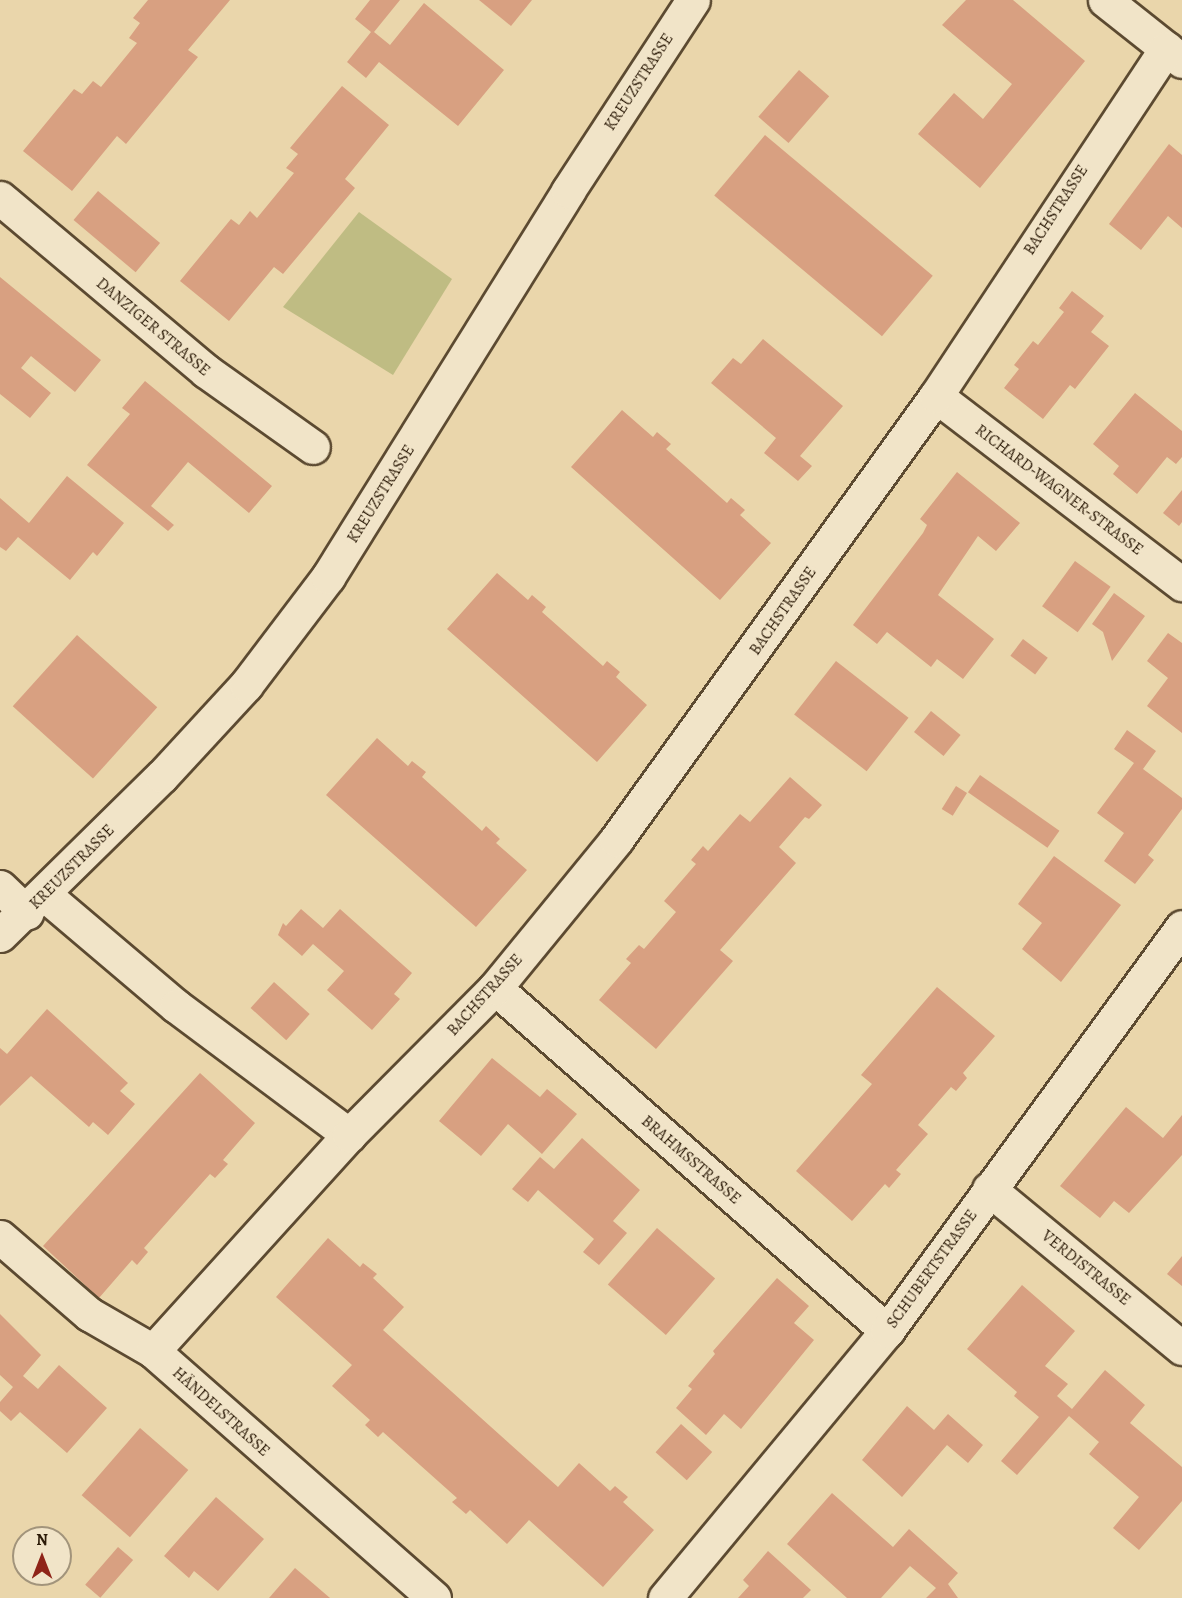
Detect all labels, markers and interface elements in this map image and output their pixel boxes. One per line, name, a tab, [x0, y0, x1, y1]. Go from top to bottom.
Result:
street label: KREUZSTRASSE	[600, 30, 678, 134]
street label: BACHSTRASSE	[1020, 161, 1092, 259]
street label: DANZIGER STRASSE	[92, 274, 214, 380]
street label: RICHARD-WAGNER-STRASSE	[971, 421, 1147, 559]
street label: KREUZSTRASSE	[343, 441, 419, 547]
street label: BACHSTRASSE	[745, 563, 821, 659]
street label: KREUZSTRASSE	[26, 821, 118, 913]
street label: BACHSTRASSE	[443, 950, 527, 1040]
street label: BRAHMSSTRASSE	[637, 1112, 745, 1208]
street label: SCHUBERTSTRASSE	[883, 1206, 981, 1332]
street label: VERDISTRASSE	[1038, 1226, 1134, 1310]
street label: HÄNDELSTRASSE	[168, 1363, 274, 1461]
north arrow	[12, 1526, 72, 1586]
text: N	[36, 1529, 48, 1551]

